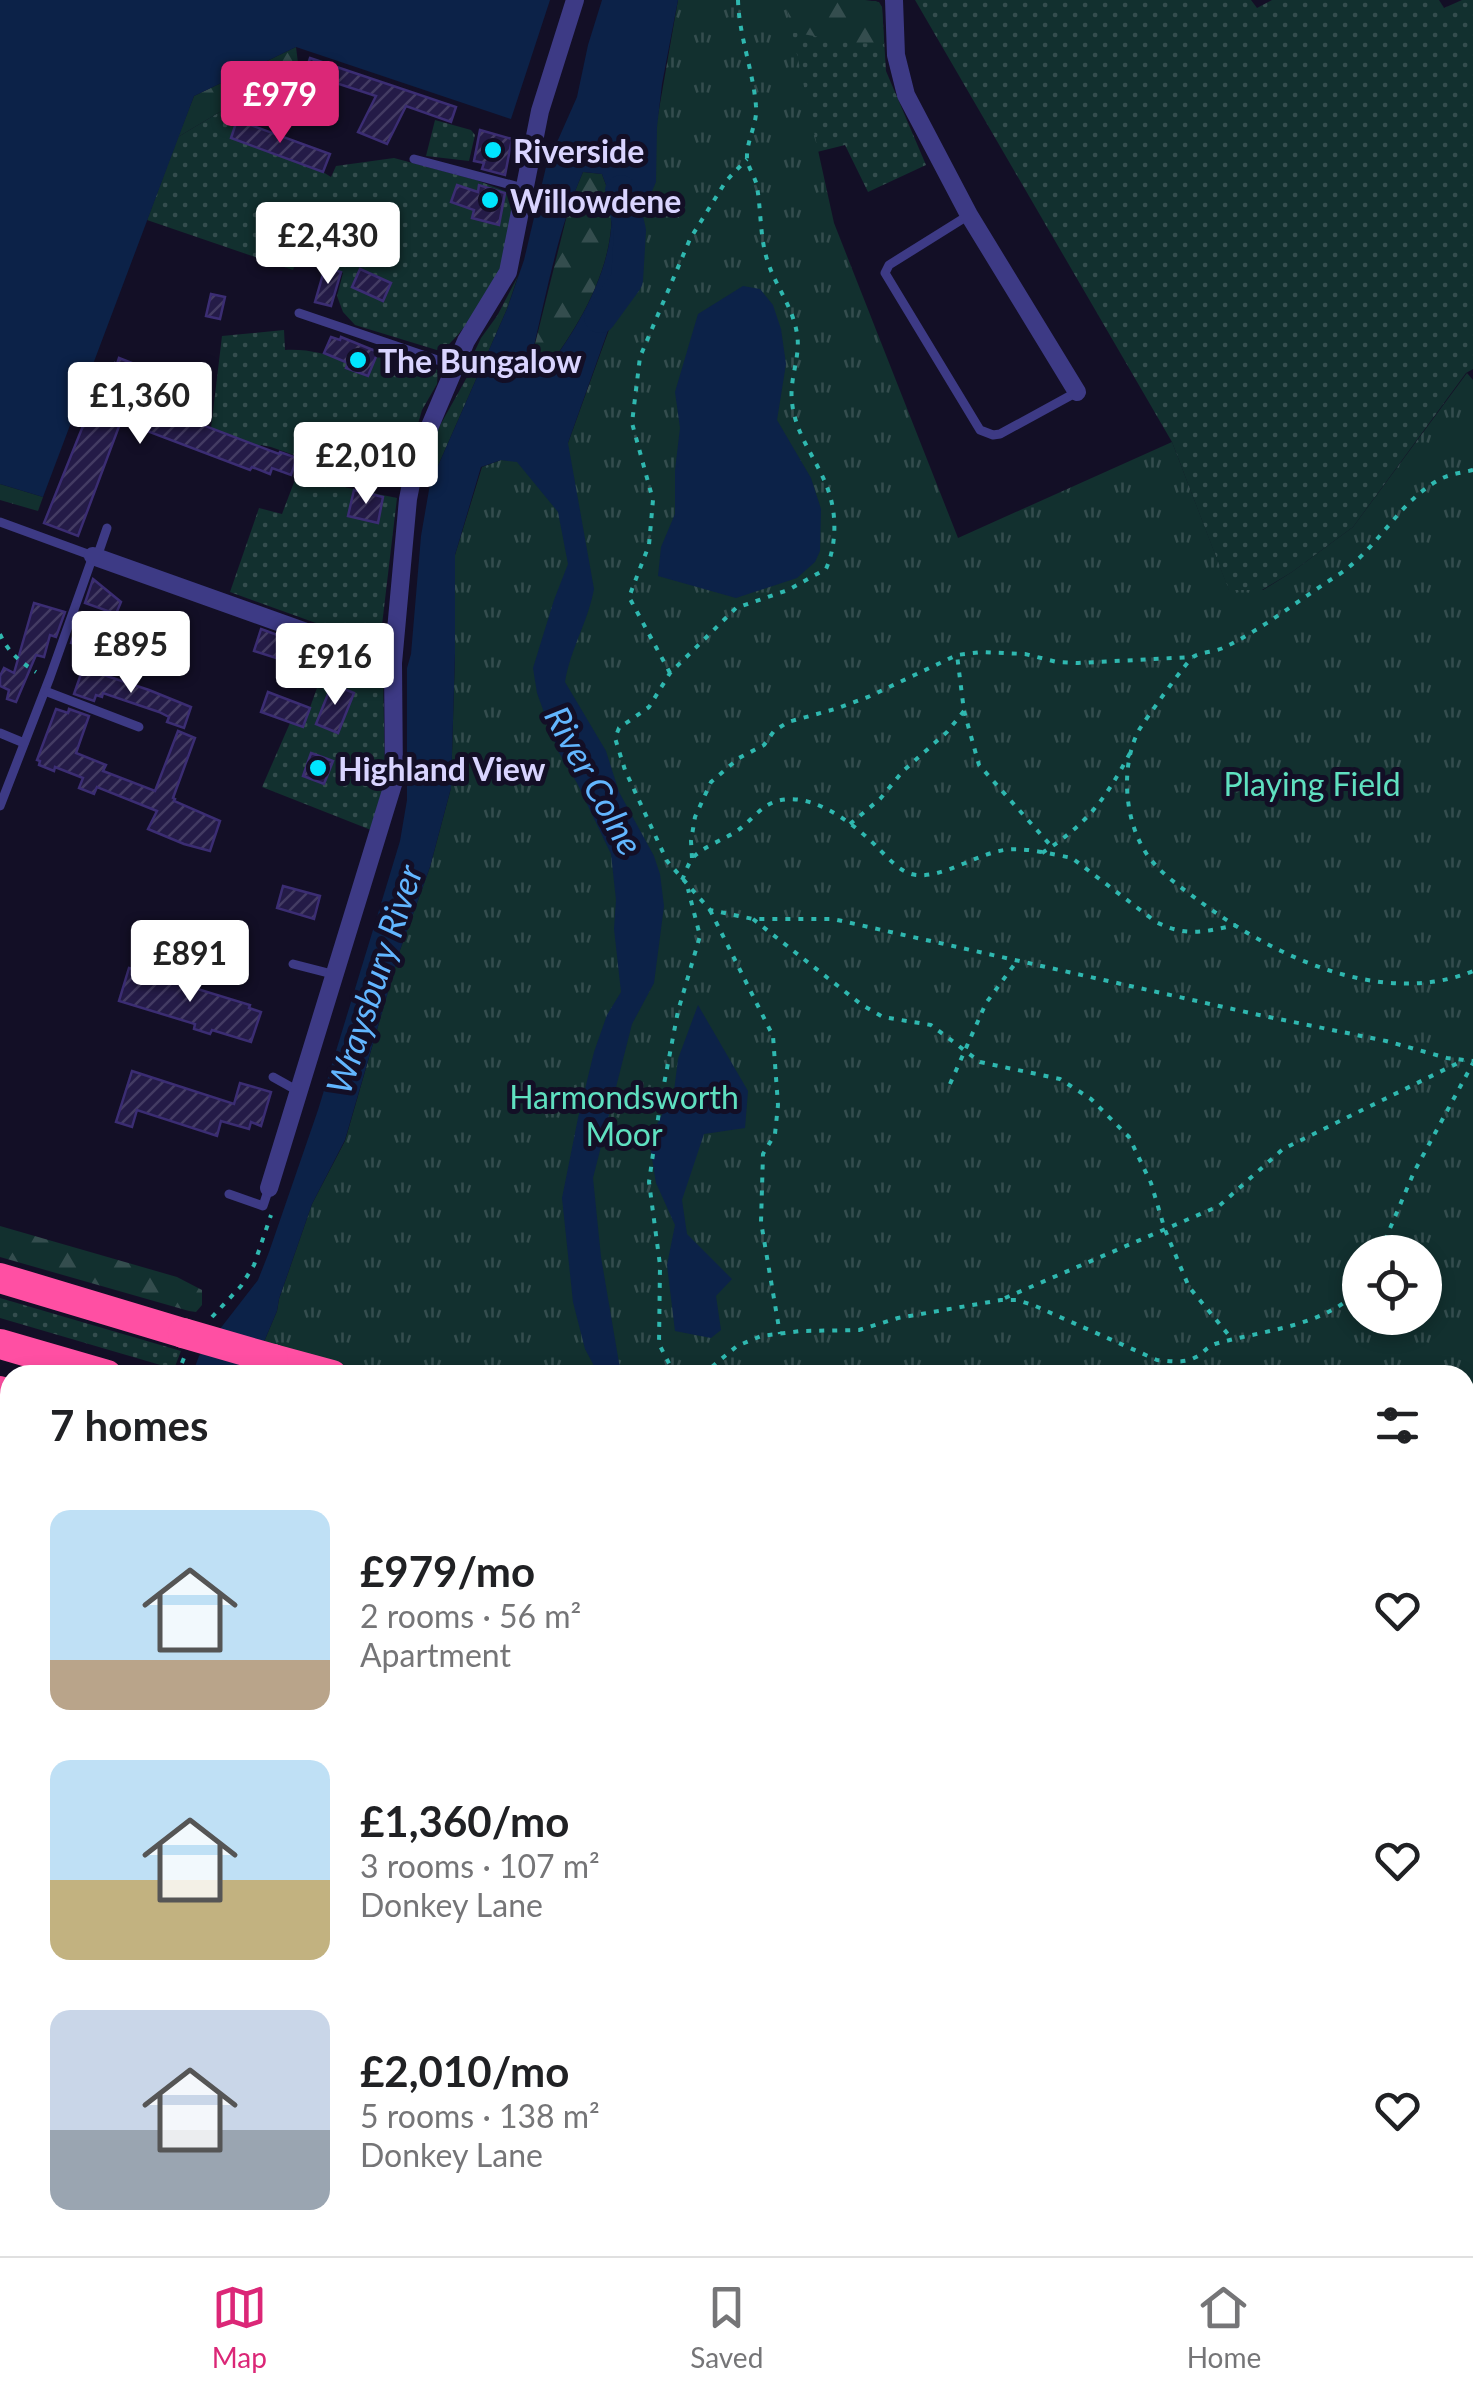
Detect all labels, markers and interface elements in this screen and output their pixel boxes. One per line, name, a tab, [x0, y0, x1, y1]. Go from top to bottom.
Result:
pin: £979	[221, 61, 339, 146]
text: £979	[243, 74, 317, 113]
place label: Riverside	[513, 131, 644, 170]
marker: Riverside	[482, 139, 504, 161]
place label: Willowdene	[510, 181, 681, 220]
marker: Willowdene	[479, 189, 501, 211]
pin: £2,430	[247, 202, 409, 287]
text: £2,430	[278, 215, 378, 254]
place label: The Bungalow	[378, 341, 582, 380]
marker: The Bungalow	[347, 349, 369, 371]
pin: £1,360	[59, 362, 221, 447]
text: £1,360	[90, 375, 190, 414]
pin: £2,010	[285, 422, 447, 507]
text: £2,010	[316, 435, 416, 474]
pin: £895	[72, 611, 190, 696]
pin: £916	[276, 623, 394, 708]
text: £895	[94, 624, 168, 663]
text: £916	[298, 636, 372, 675]
water label: River Colne	[537, 698, 653, 862]
place label: Highland View	[338, 749, 546, 788]
marker: Highland View	[307, 757, 329, 779]
park label: Playing Field	[1223, 764, 1401, 803]
water label: Wraysbury River	[316, 858, 430, 1099]
pin: £891	[131, 920, 249, 1005]
text: £891	[153, 933, 227, 972]
park label: Harmondsworth Moor	[509, 1077, 739, 1153]
map controls	[1342, 1235, 1442, 1335]
button: locate	[1342, 1235, 1442, 1335]
icon: filters	[1370, 1398, 1425, 1453]
text: 7 homes	[50, 1400, 208, 1450]
text: £979/mo	[360, 1546, 535, 1596]
icon: home	[130, 1550, 250, 1670]
icon: heart	[1370, 1583, 1425, 1638]
text: 2 rooms · 56 m²	[360, 1596, 581, 1635]
text: Apartment	[360, 1635, 511, 1674]
text: £1,360/mo	[360, 1796, 569, 1846]
icon: home	[130, 1800, 250, 1920]
icon: heart	[1370, 1833, 1425, 1888]
text: 3 rooms · 107 m²	[360, 1846, 600, 1885]
text: Donkey Lane	[360, 1885, 543, 1924]
text: £2,010/mo	[360, 2046, 569, 2096]
icon: home	[130, 2050, 250, 2170]
icon: heart	[1370, 2083, 1425, 2138]
text: 5 rooms · 138 m²	[360, 2096, 600, 2135]
text: Donkey Lane	[360, 2135, 543, 2174]
tab: Map	[212, 2280, 267, 2374]
tab: Saved	[690, 2280, 763, 2374]
tab: Home	[1187, 2280, 1261, 2374]

